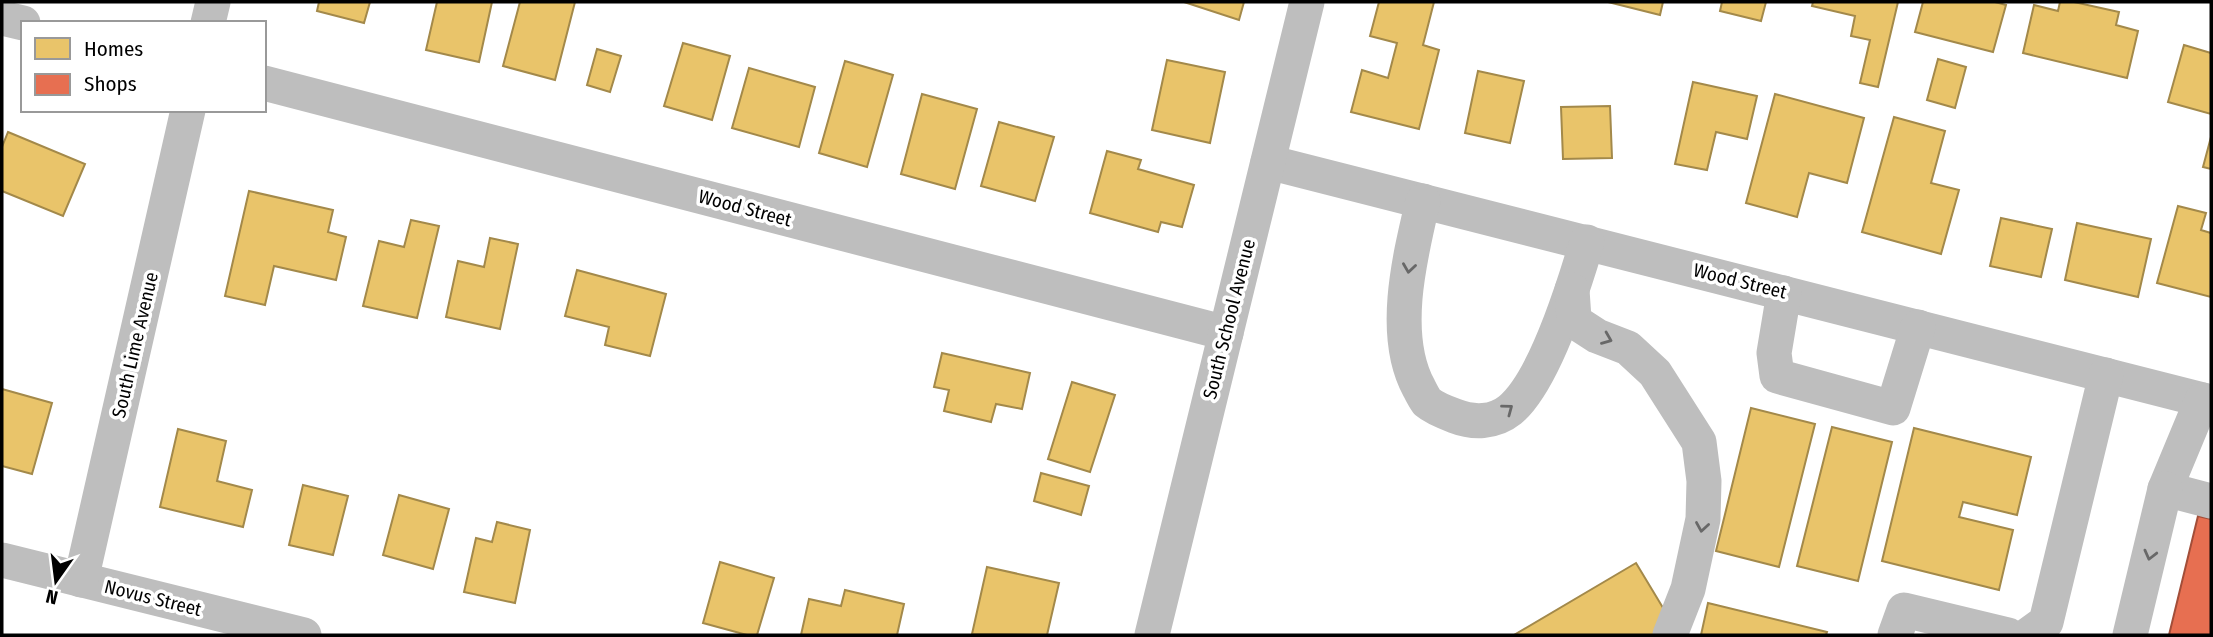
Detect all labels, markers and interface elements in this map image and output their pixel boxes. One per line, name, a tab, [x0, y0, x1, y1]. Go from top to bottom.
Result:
legend	[21, 21, 266, 112]
text: Homes	[84, 36, 143, 62]
text: Shops	[84, 71, 137, 97]
street label: Wood Street	[696, 185, 795, 232]
street label: South School Avenue	[1198, 237, 1260, 401]
street label: Wood Street	[1691, 258, 1790, 304]
one-way arrow	[1401, 262, 1416, 273]
street label: South Lime Avenue	[107, 270, 163, 420]
one-way arrow	[1600, 331, 1612, 345]
one-way arrow	[1500, 405, 1512, 417]
one-way arrow	[1695, 521, 1710, 533]
north arrow	[21, 546, 91, 616]
one-way arrow	[2144, 549, 2158, 561]
street label: Novus Street	[102, 575, 205, 621]
text: N	[44, 584, 60, 610]

